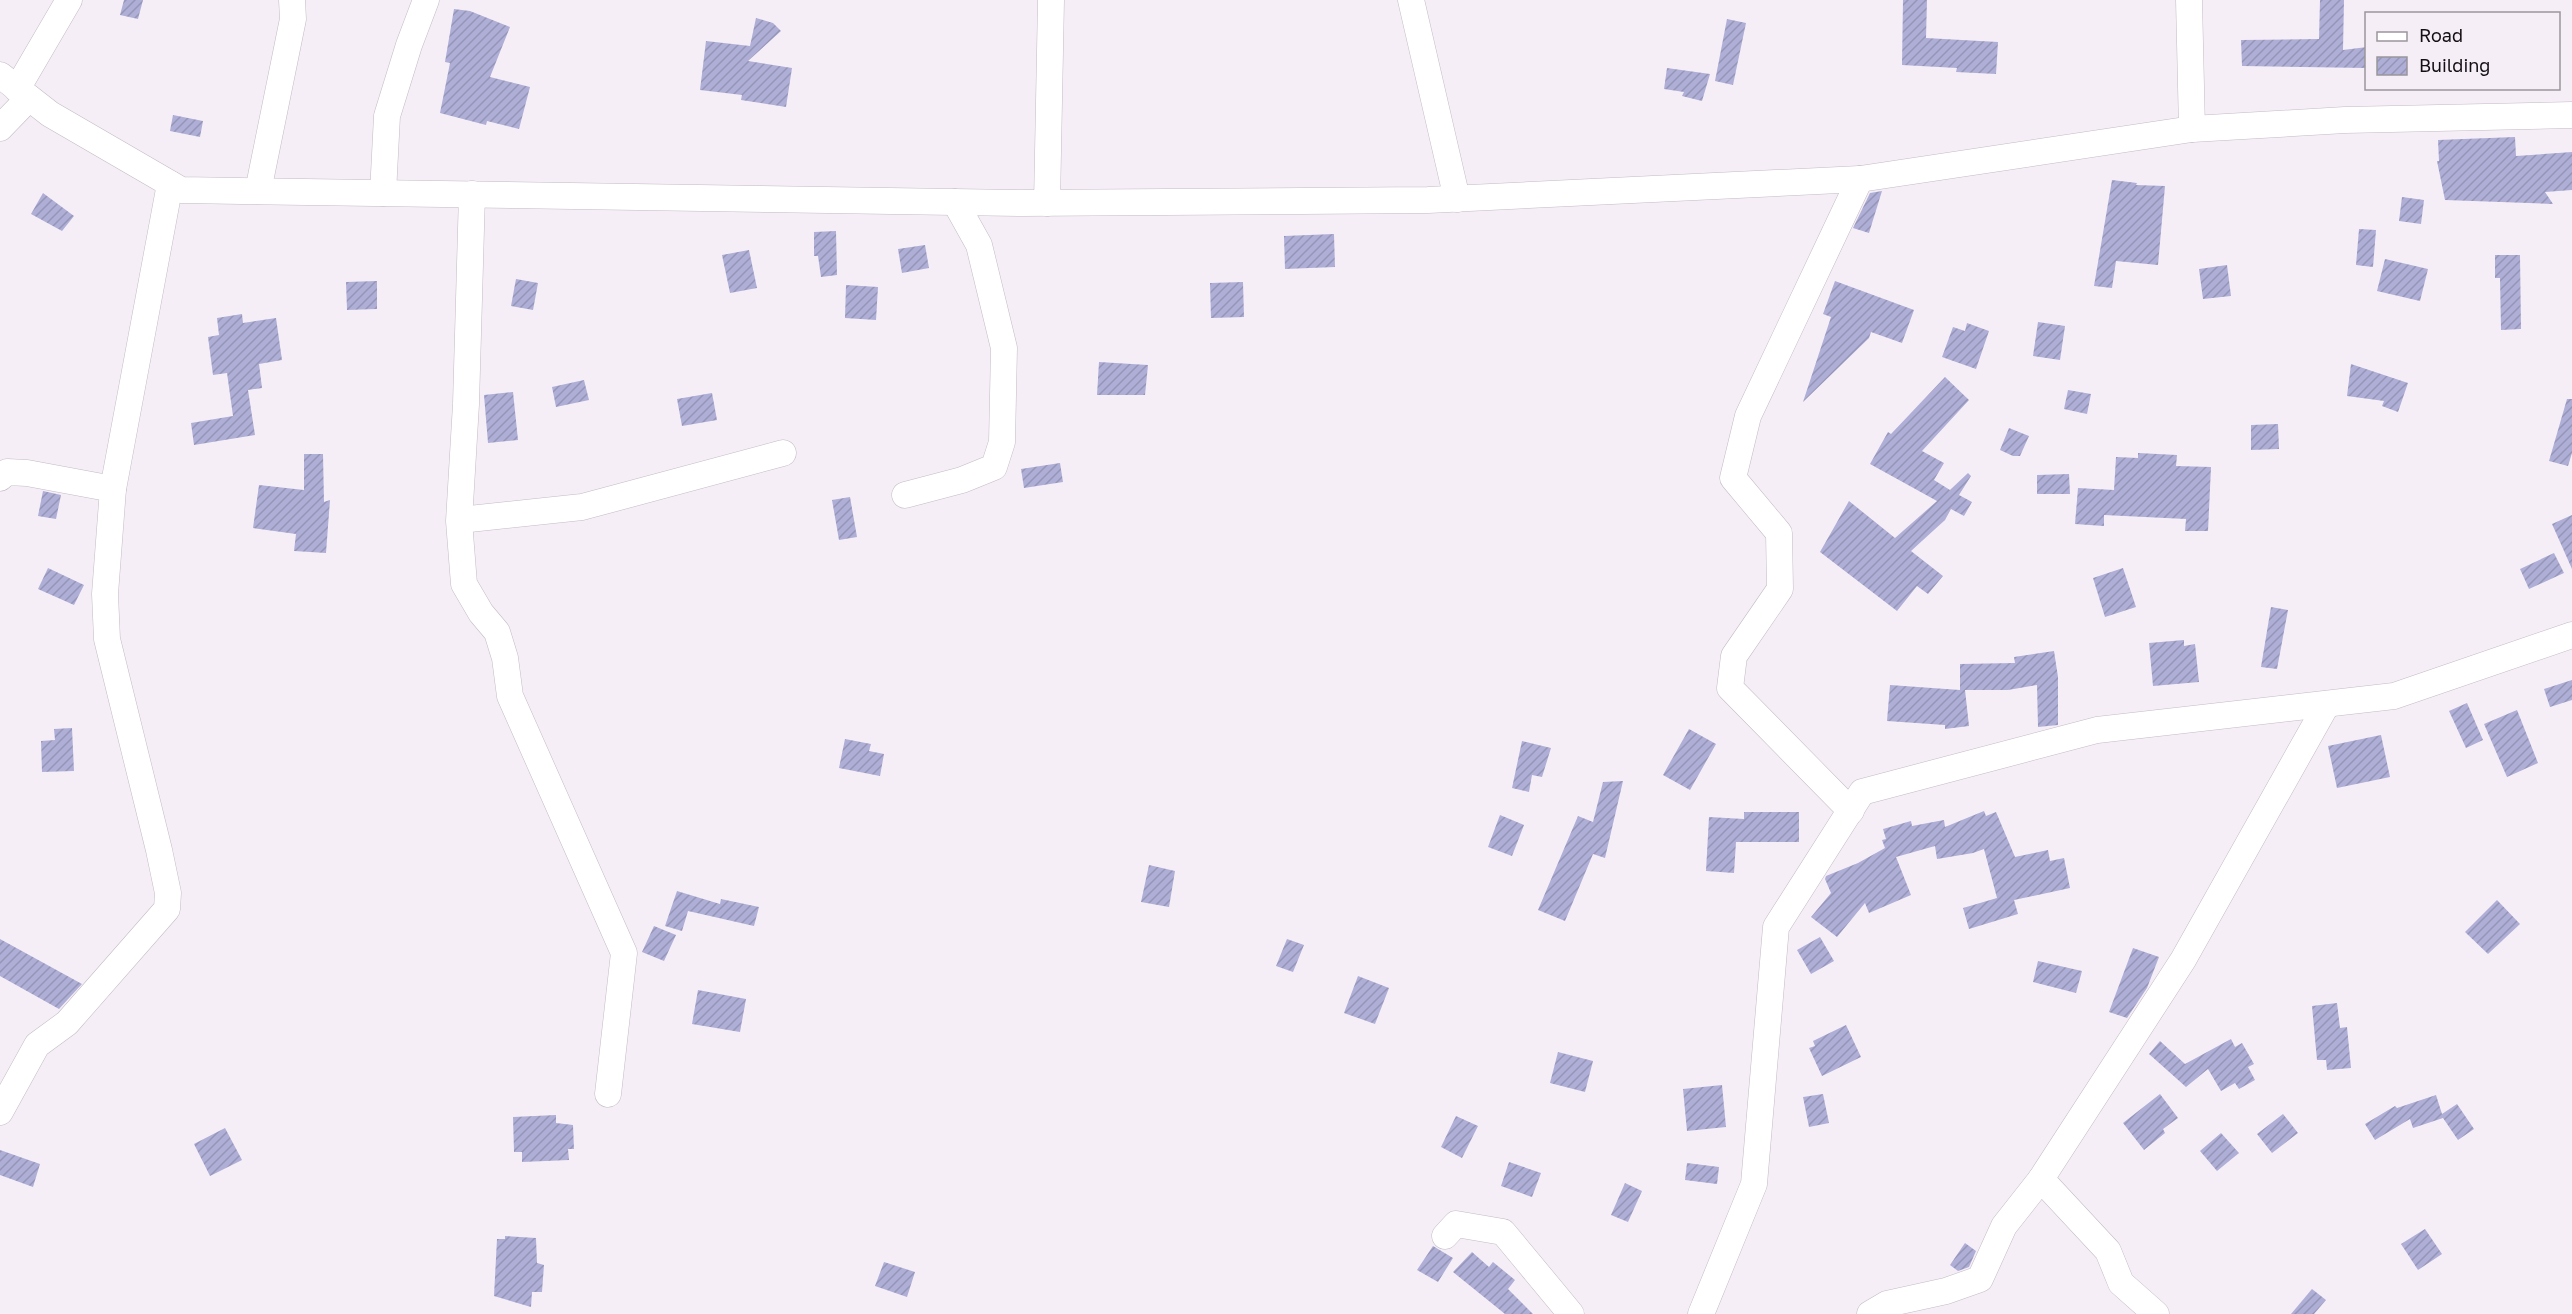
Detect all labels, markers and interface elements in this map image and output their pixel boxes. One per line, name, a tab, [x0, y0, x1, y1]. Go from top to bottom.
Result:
legend	[2365, 12, 2560, 90]
text: Road	[2419, 24, 2463, 46]
text: Building	[2419, 54, 2490, 76]

